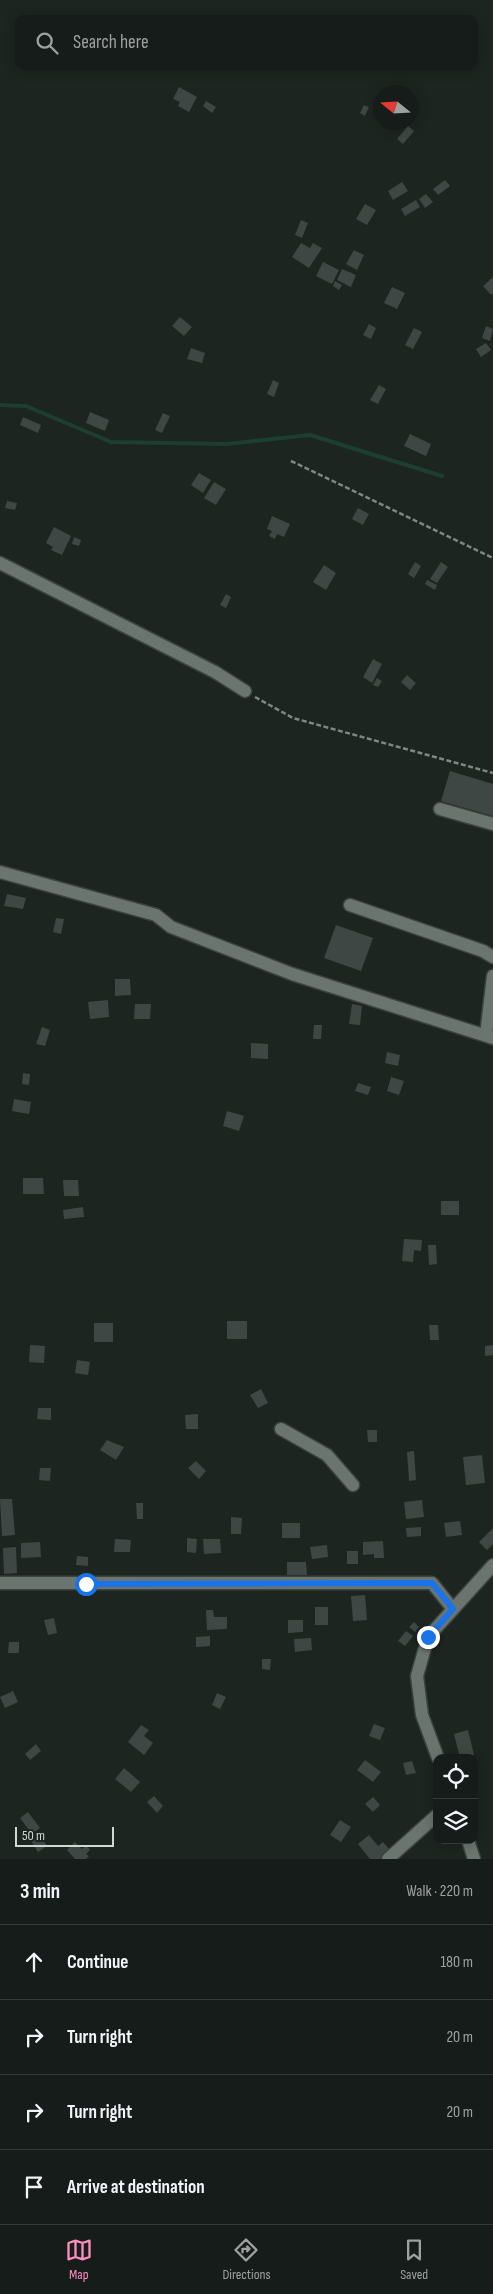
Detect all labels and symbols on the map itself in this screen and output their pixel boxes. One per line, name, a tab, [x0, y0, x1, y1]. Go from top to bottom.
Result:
north arrow	[373, 85, 418, 130]
route start	[75, 1573, 98, 1596]
route end	[417, 1626, 440, 1649]
scale bar	[15, 1824, 114, 1847]

